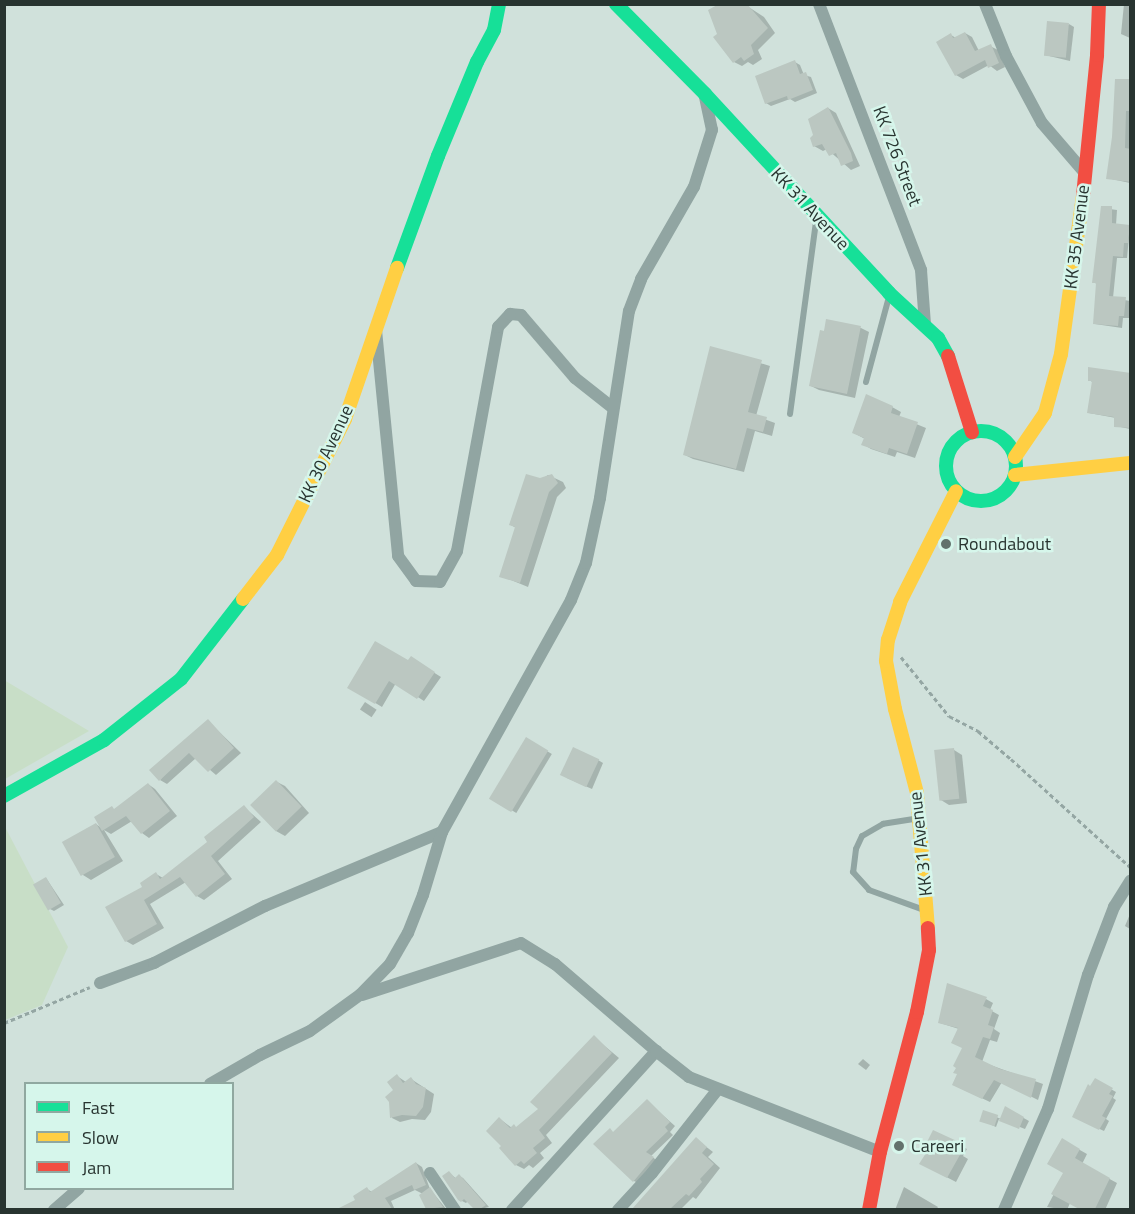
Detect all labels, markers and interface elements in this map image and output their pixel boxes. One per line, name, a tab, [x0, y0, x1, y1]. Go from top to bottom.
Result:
street label: KK 726 Street	[868, 103, 926, 209]
street label: KK 31 Avenue	[766, 163, 854, 255]
street label: KK 35 Avenue	[1060, 184, 1094, 290]
street label: KK 30 Avenue	[294, 402, 358, 506]
place label: Roundabout	[958, 533, 1051, 555]
marker: Roundabout	[939, 537, 953, 551]
street label: KK 31 Avenue	[905, 791, 937, 897]
legend	[24, 1082, 234, 1190]
text: Fast	[82, 1094, 115, 1121]
text: Slow	[82, 1124, 119, 1151]
place label: Careeri	[911, 1135, 964, 1157]
marker: Careeri	[892, 1139, 906, 1153]
text: Jam	[82, 1154, 111, 1181]

